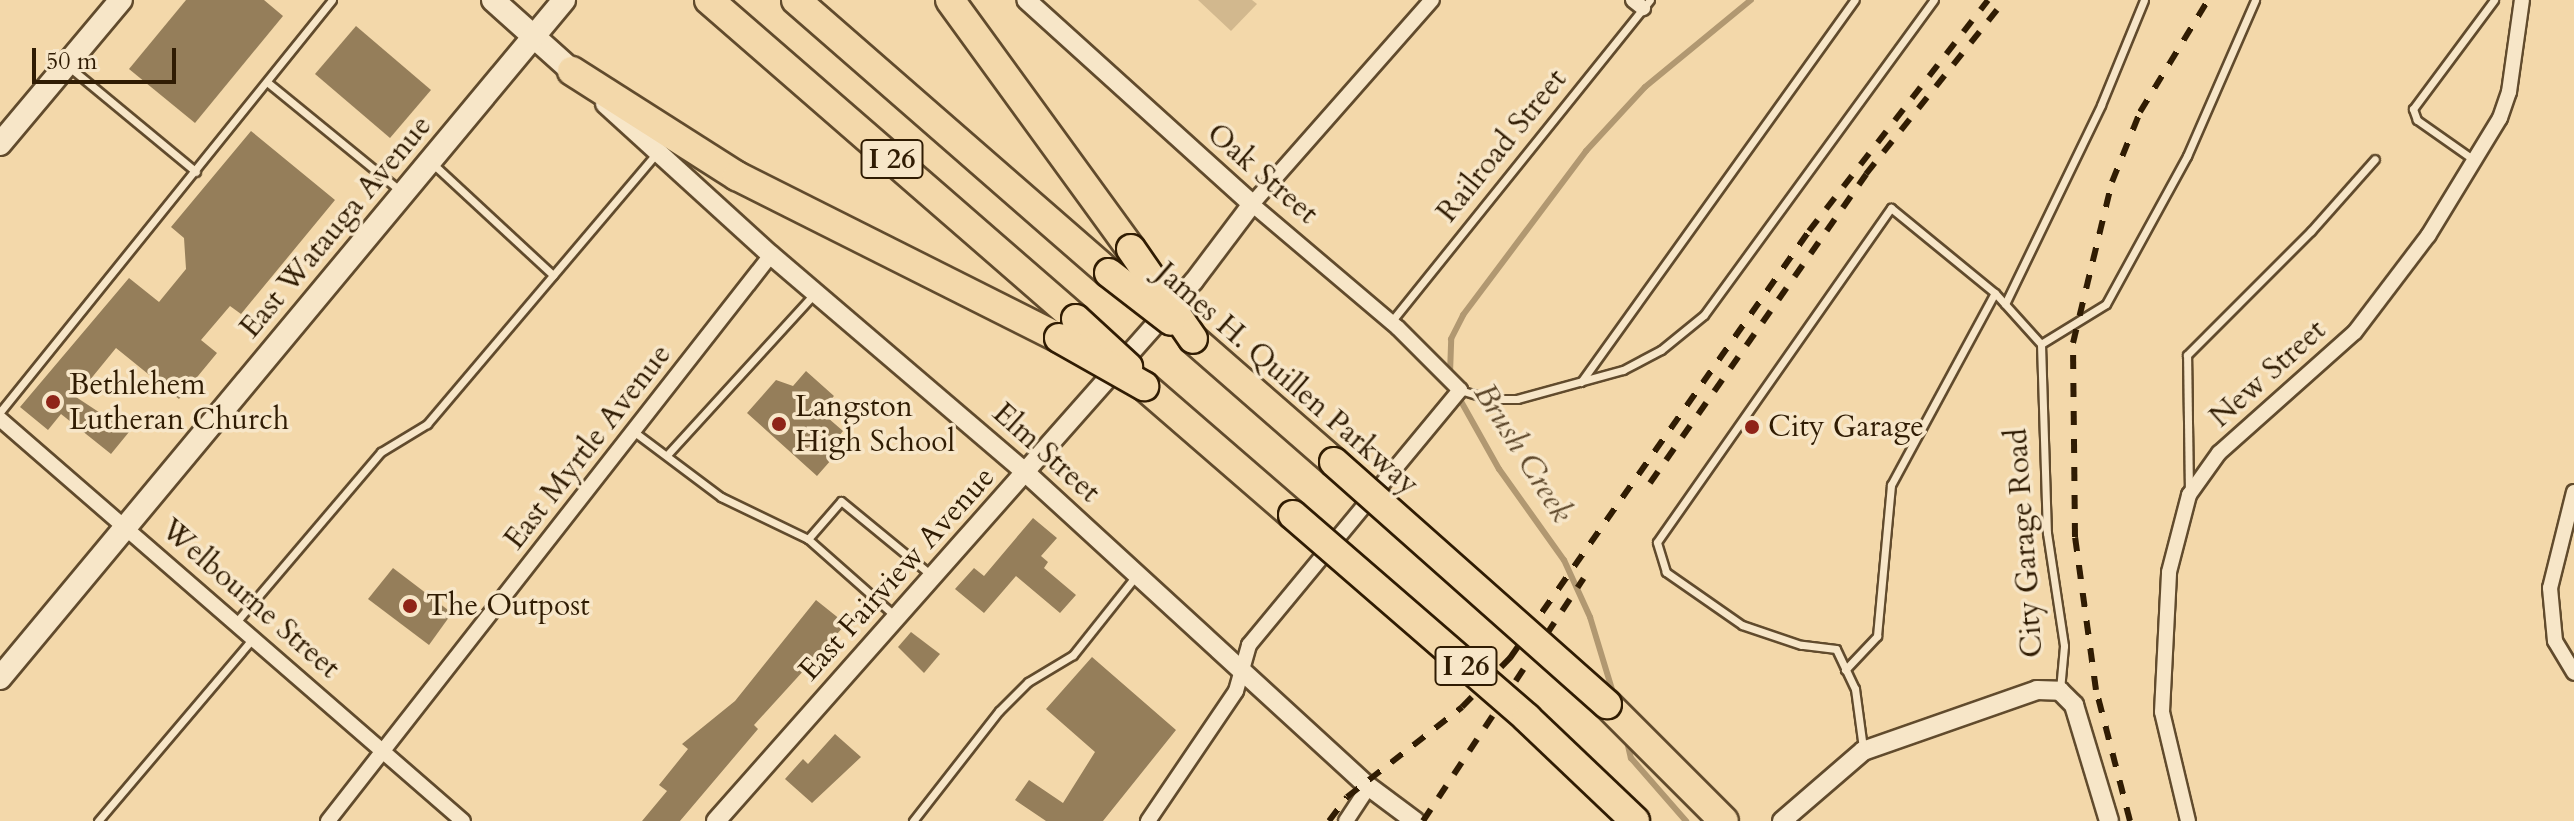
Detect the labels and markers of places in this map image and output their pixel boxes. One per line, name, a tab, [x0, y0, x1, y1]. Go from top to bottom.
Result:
place label: Bethlehem Lutheran Church	[69, 367, 289, 438]
place label: Langston High School	[795, 389, 955, 460]
marker: Bethlehem Lutheran Church	[44, 393, 62, 411]
place label: City Garage	[1768, 409, 1924, 445]
marker: Langston High School	[770, 415, 788, 433]
marker: City Garage	[1743, 418, 1761, 436]
place label: The Outpost	[426, 588, 590, 624]
marker: The Outpost	[401, 597, 419, 615]

